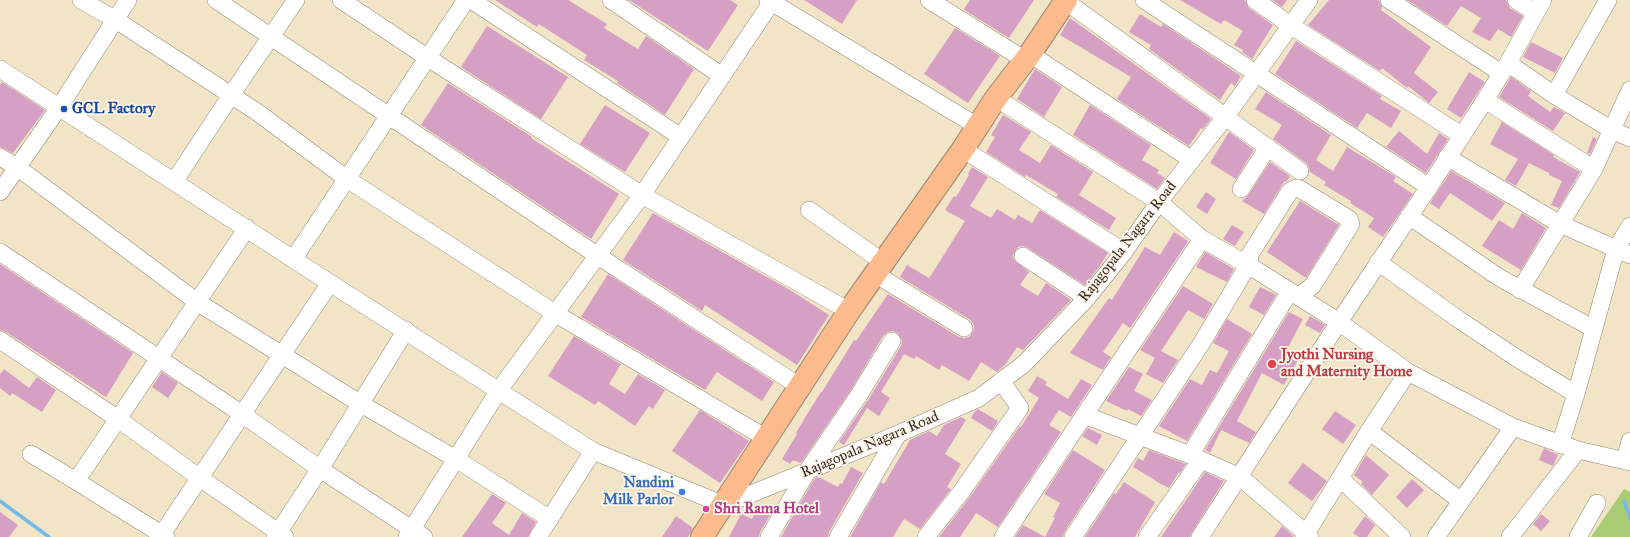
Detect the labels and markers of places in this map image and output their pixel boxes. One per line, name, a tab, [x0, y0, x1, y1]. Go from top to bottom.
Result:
place label: GCL Factory	[72, 100, 155, 118]
marker: GCL Factory	[59, 104, 69, 114]
place label: Jyothi Nursing and Maternity Home	[1281, 346, 1412, 381]
marker: Jyothi Nursing and Maternity Home	[1266, 358, 1278, 370]
place label: Nandini Milk Parlor	[603, 474, 674, 509]
marker: Nandini Milk Parlor	[677, 487, 687, 497]
place label: Shri Rama Hotel	[714, 500, 819, 518]
marker: Shri Rama Hotel	[701, 504, 711, 514]

